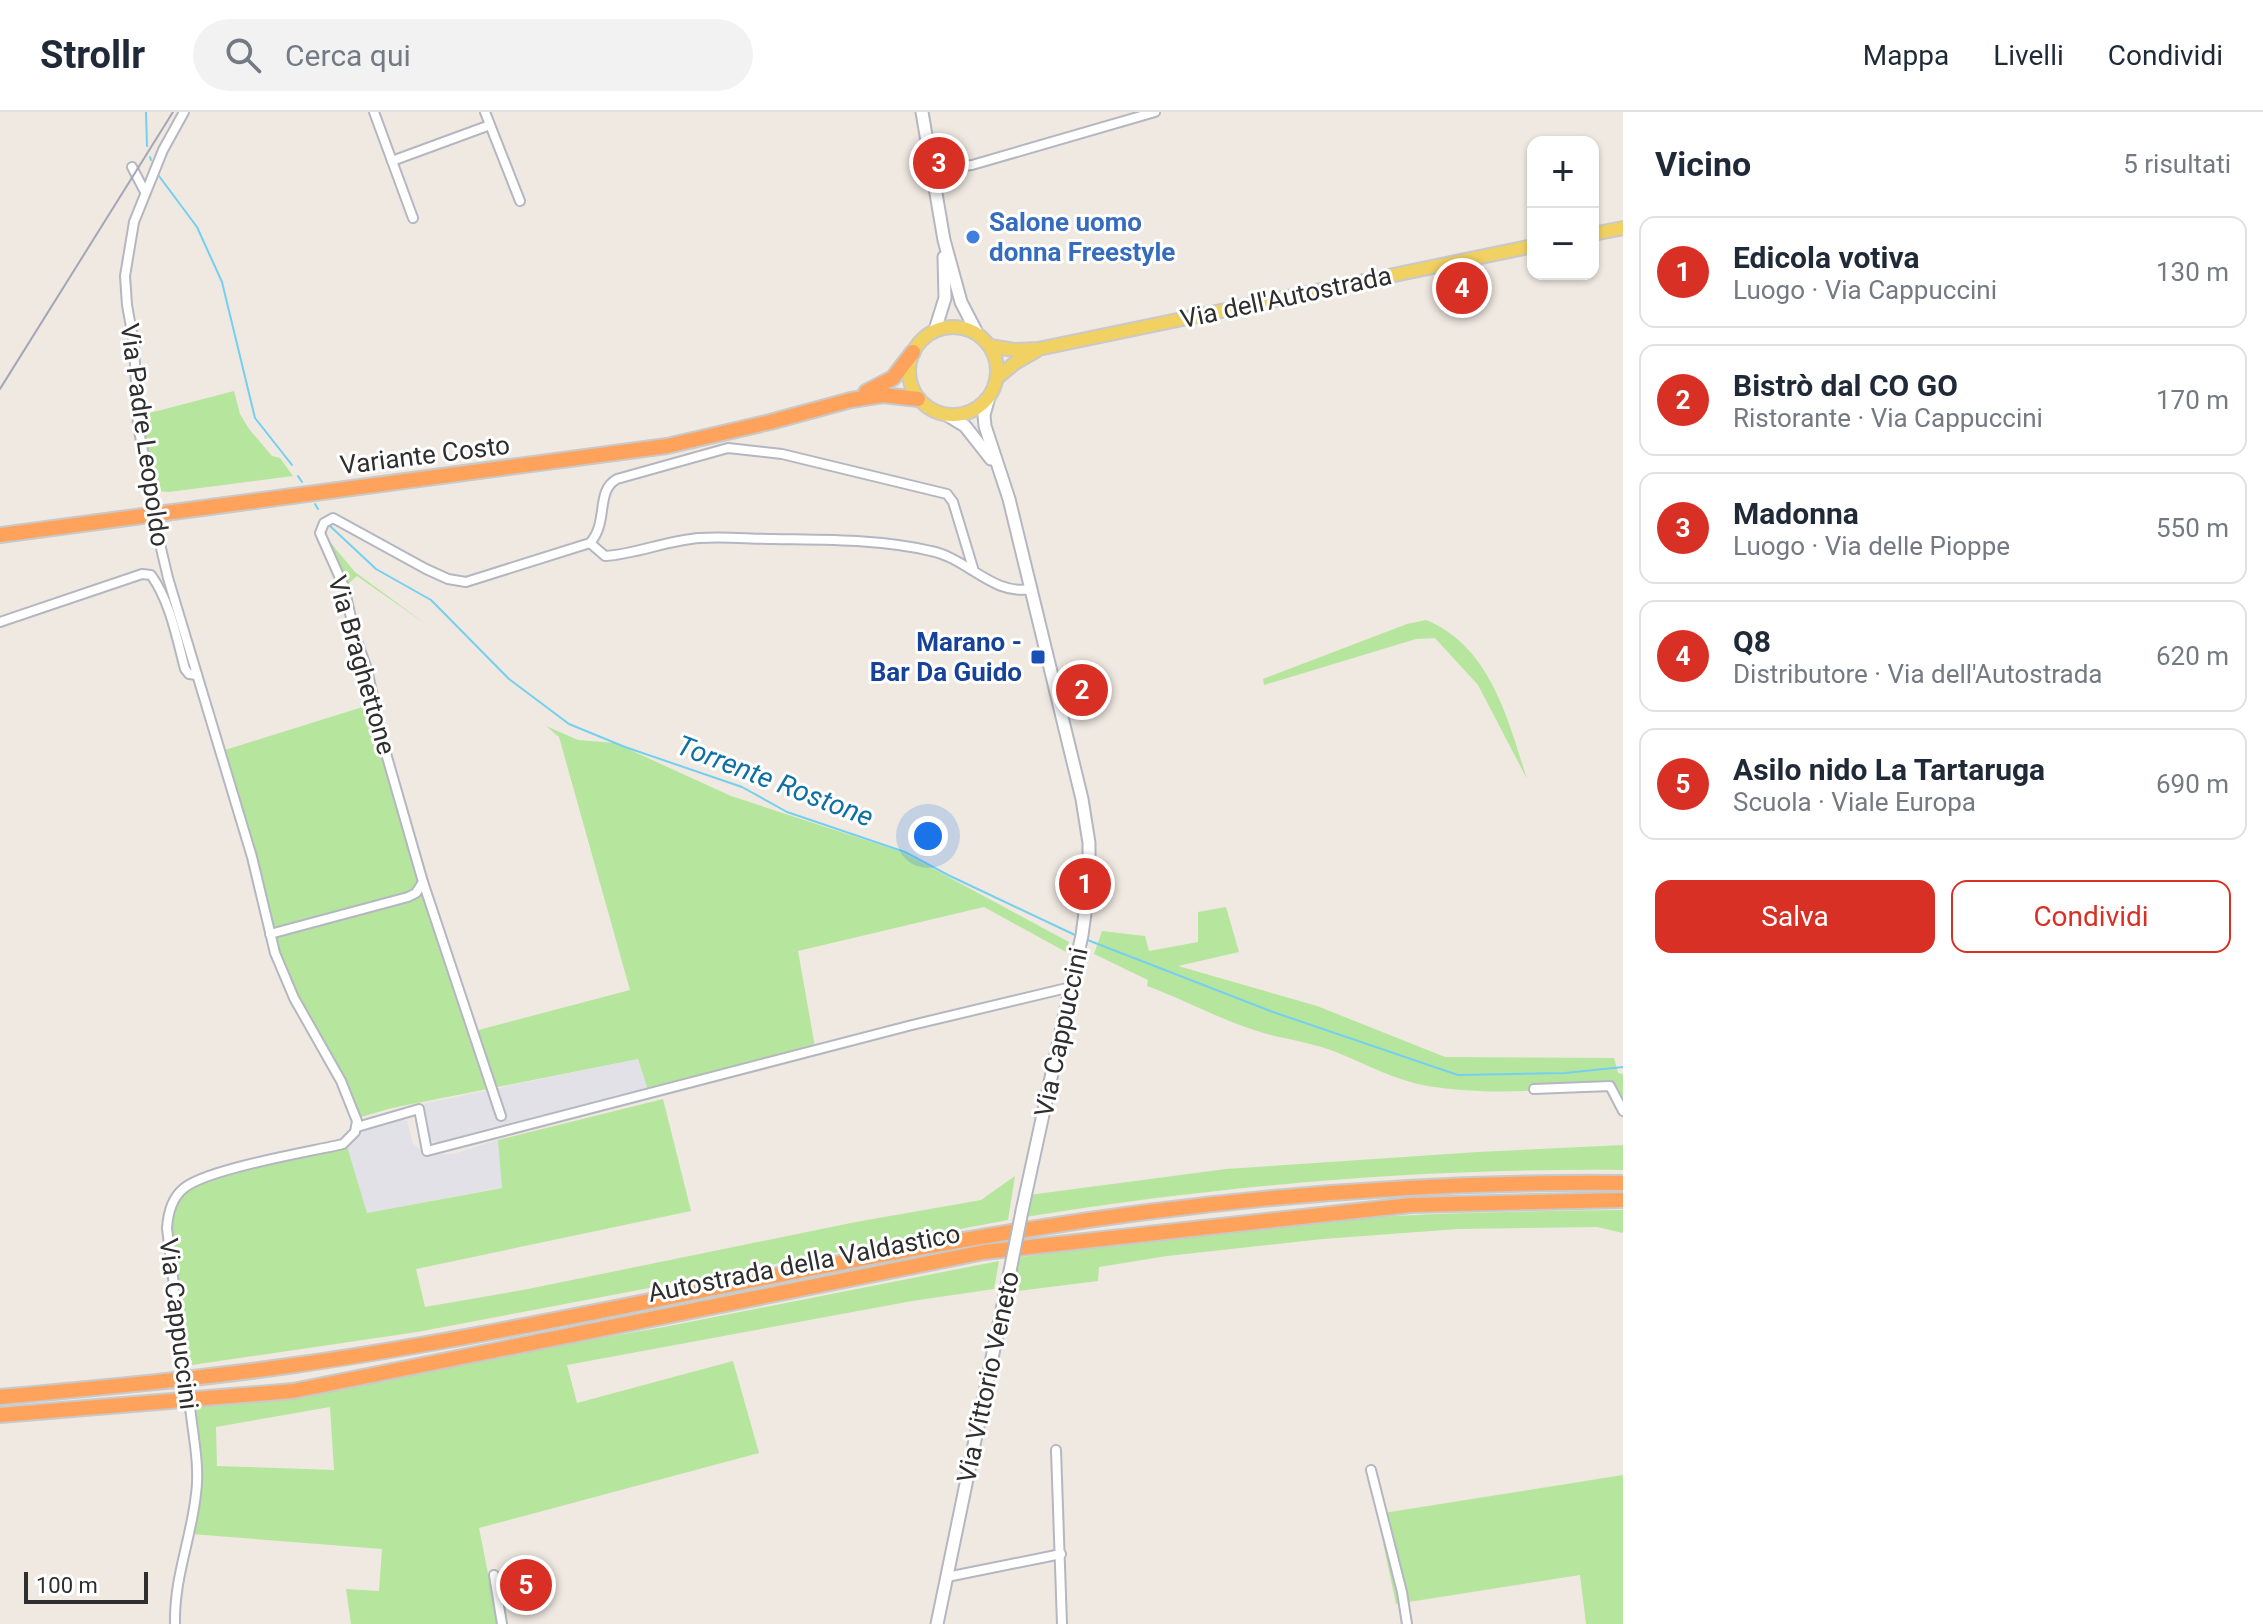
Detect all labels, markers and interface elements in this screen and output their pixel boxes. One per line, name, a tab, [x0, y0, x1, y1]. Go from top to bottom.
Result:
search box	[193, 19, 753, 91]
text: Strollr	[40, 33, 145, 77]
icon: search	[221, 33, 265, 77]
text: Cerca qui	[285, 38, 411, 73]
text: Mappa	[1863, 39, 1949, 72]
text: Livelli	[1993, 39, 2064, 72]
text: Condividi	[2108, 39, 2223, 72]
pin: 3	[913, 133, 965, 193]
map controls	[1527, 136, 1599, 280]
button: +	[1527, 136, 1599, 208]
text: Vicino	[1655, 144, 1751, 184]
text: 5 risultati	[2123, 149, 2231, 179]
place label: Salone uomo donna Freestyle	[989, 207, 1175, 267]
button: −	[1527, 208, 1599, 280]
marker: Salone uomo donna Freestyle	[964, 228, 982, 246]
text: Edicola votiva	[1733, 240, 1919, 275]
text: 1	[1676, 257, 1690, 287]
text: 130 m	[2156, 257, 2229, 287]
pin: 4	[1436, 258, 1488, 318]
street label: Via dell'Autostrada	[1178, 260, 1394, 334]
text: Luogo · Via Cappuccini	[1733, 275, 1997, 305]
street label: Via Padre Leopoldo	[114, 321, 176, 549]
text: Bistrò dal CO GO	[1733, 368, 1958, 403]
text: 2	[1676, 385, 1690, 415]
text: 170 m	[2156, 385, 2229, 415]
text: Ristorante · Via Cappuccini	[1733, 403, 2043, 433]
street label: Variante Costo	[338, 430, 512, 480]
text: Madonna	[1733, 496, 1859, 531]
text: 3	[1676, 513, 1690, 543]
text: 550 m	[2156, 513, 2229, 543]
text: Luogo · Via delle Pioppe	[1733, 531, 2010, 561]
street label: Via Braghettone	[322, 572, 402, 758]
text: Q8	[1733, 624, 1771, 659]
place label: Marano - Bar Da Guido	[870, 627, 1022, 687]
text: 4	[1676, 641, 1690, 671]
text: 620 m	[2156, 641, 2229, 671]
marker: Marano - Bar Da Guido	[1029, 648, 1047, 666]
text: Distributore · Via dell'Autostrada	[1733, 659, 2103, 689]
pin: 2	[1056, 660, 1108, 720]
water label: Torrente Rostone	[672, 728, 878, 834]
text: Asilo nido La Tartaruga	[1733, 752, 2045, 787]
text: 5	[1676, 769, 1690, 799]
text: 690 m	[2156, 769, 2229, 799]
text: Scuola · Viale Europa	[1733, 787, 1976, 817]
your location	[908, 816, 948, 856]
pin: 1	[1059, 854, 1111, 914]
button: Salva	[1655, 880, 1935, 953]
button: Condividi	[1951, 880, 2231, 953]
street label: Via Cappuccini	[1028, 945, 1094, 1119]
street label: Autostrada della Valdastico	[645, 1218, 963, 1308]
street label: Via Cappuccini	[154, 1237, 204, 1411]
street label: Via Vittorio Veneto	[951, 1269, 1025, 1485]
pin: 5	[500, 1555, 552, 1615]
scale bar	[24, 1568, 148, 1604]
text: 100 m	[36, 1573, 98, 1598]

